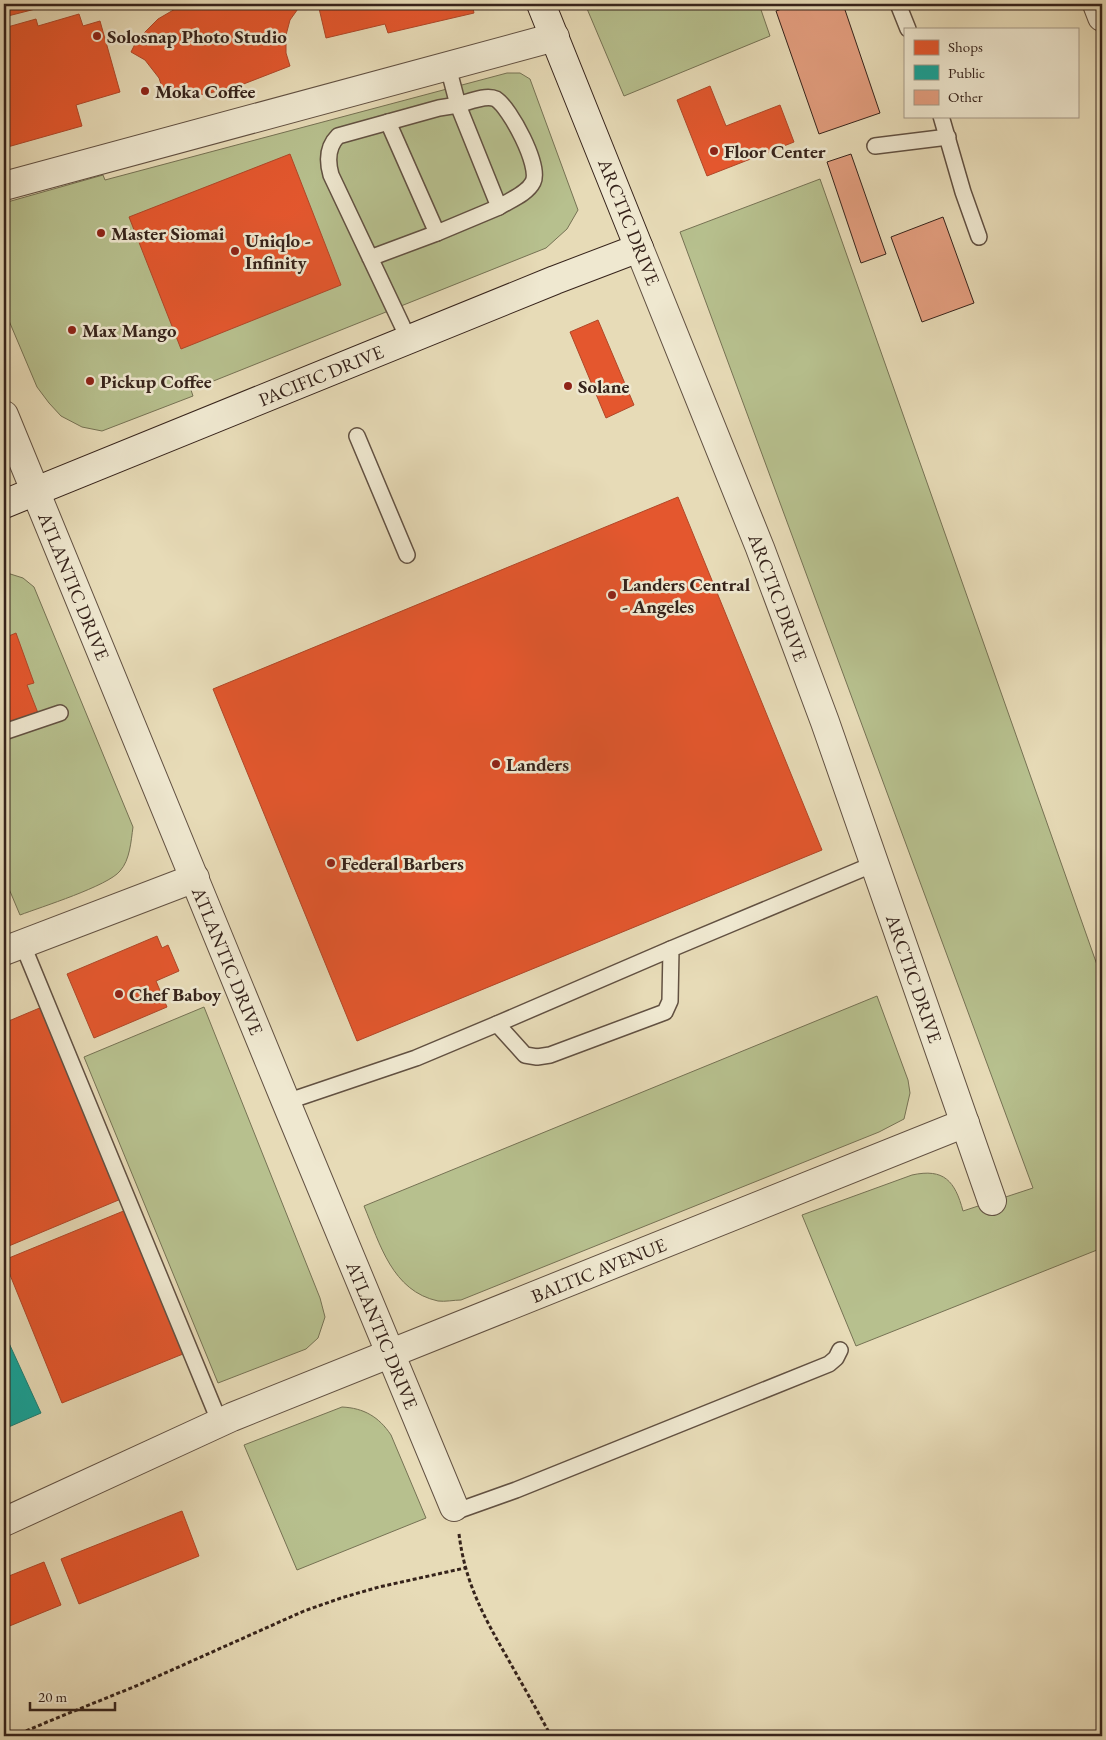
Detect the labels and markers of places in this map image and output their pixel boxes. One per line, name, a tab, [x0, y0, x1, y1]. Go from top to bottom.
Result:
place label: Solosnap Photo Studio	[107, 24, 287, 49]
marker: Solosnap Photo Studio	[91, 30, 103, 42]
place label: Moka Coffee	[155, 79, 256, 104]
marker: Moka Coffee	[139, 85, 151, 97]
place label: Floor Center	[724, 139, 826, 164]
marker: Floor Center	[708, 145, 720, 157]
place label: Master Siomai	[111, 221, 225, 246]
marker: Master Siomai	[95, 227, 107, 239]
place label: Uniqlo - Infinity	[245, 228, 311, 275]
marker: Uniqlo - Infinity	[229, 245, 241, 257]
place label: Max Mango	[82, 318, 177, 343]
marker: Max Mango	[66, 324, 78, 336]
place label: Pickup Coffee	[100, 369, 212, 394]
place label: Solane	[578, 374, 629, 399]
marker: Pickup Coffee	[84, 375, 96, 387]
marker: Solane	[562, 380, 574, 392]
place label: Landers Central - Angeles	[622, 572, 751, 619]
marker: Landers Central - Angeles	[606, 589, 618, 601]
place label: Landers	[506, 752, 569, 777]
marker: Landers	[490, 758, 502, 770]
place label: Federal Barbers	[341, 851, 464, 876]
marker: Federal Barbers	[325, 857, 337, 869]
place label: Chef Baboy	[129, 982, 222, 1007]
marker: Chef Baboy	[113, 988, 125, 1000]

